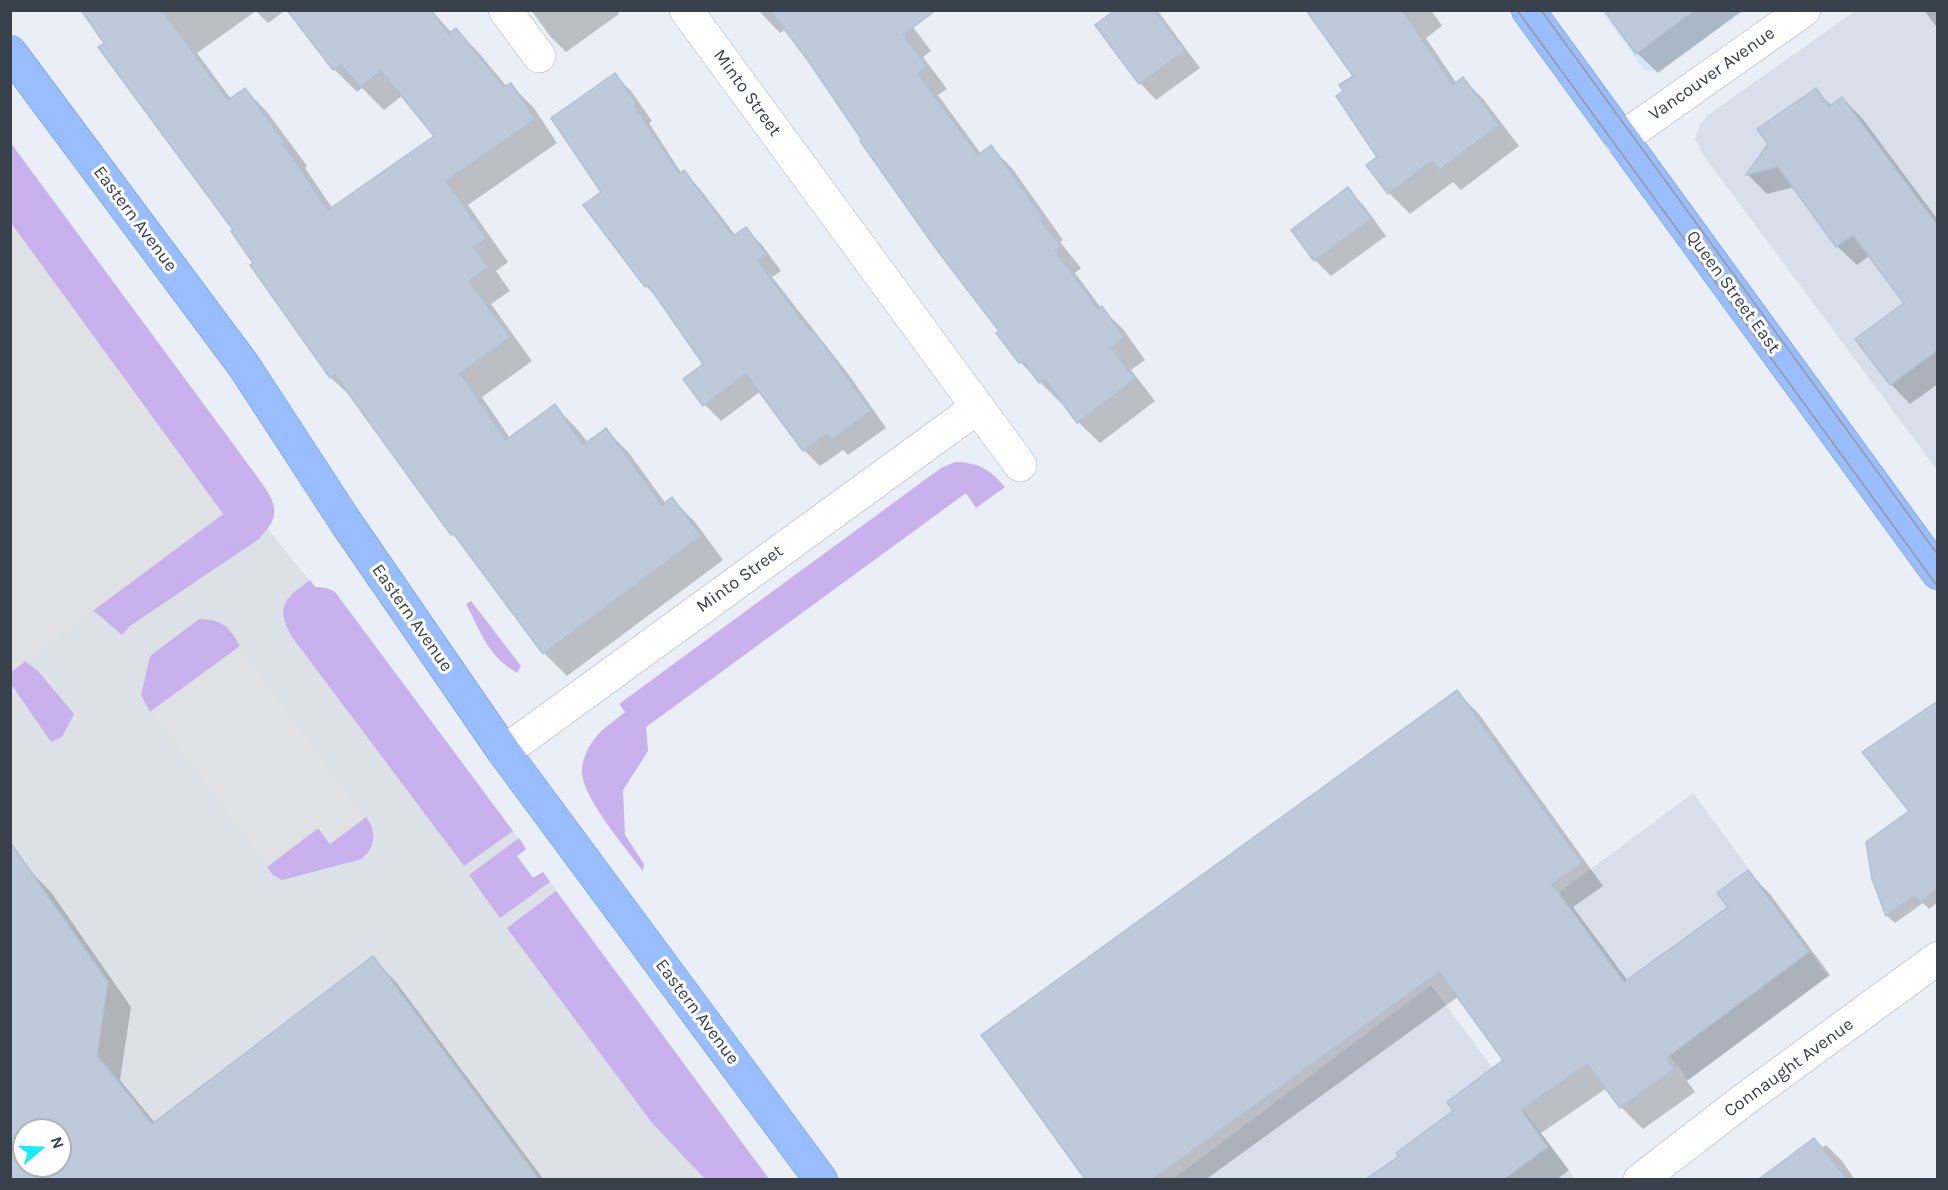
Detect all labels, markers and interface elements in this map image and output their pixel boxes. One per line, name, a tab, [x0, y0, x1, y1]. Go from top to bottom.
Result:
street label: Vancouver Avenue	[1645, 23, 1779, 125]
street label: Minto Street	[708, 45, 786, 141]
street label: Eastern Avenue	[88, 162, 182, 276]
street label: Queen Street East	[1681, 227, 1785, 357]
street label: Minto Street	[692, 540, 788, 618]
street label: Eastern Avenue	[367, 560, 457, 676]
street label: Eastern Avenue	[650, 955, 744, 1069]
street label: Connaught Avenue	[1720, 1014, 1858, 1122]
north arrow	[12, 1118, 72, 1178]
text: N	[47, 1134, 68, 1151]

